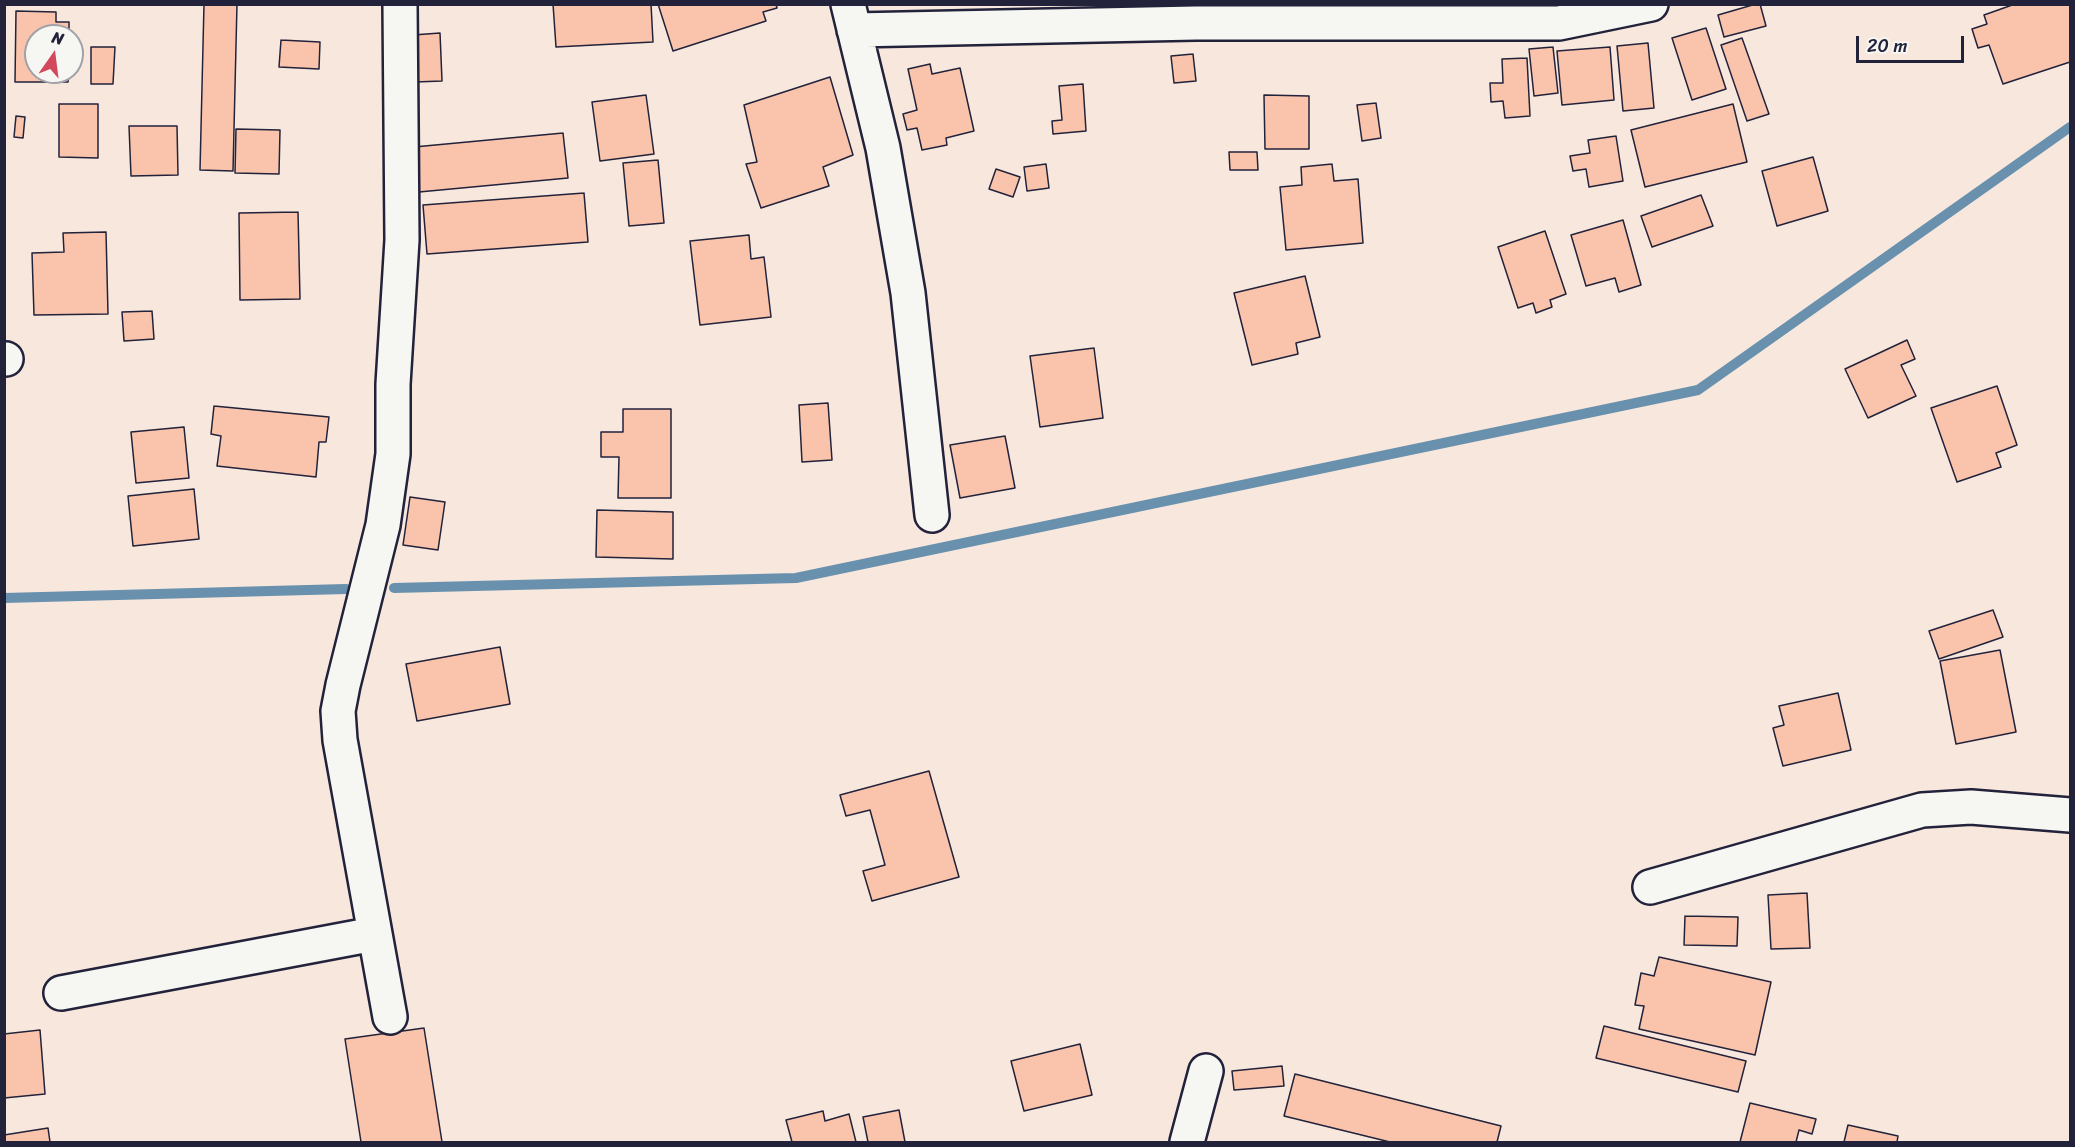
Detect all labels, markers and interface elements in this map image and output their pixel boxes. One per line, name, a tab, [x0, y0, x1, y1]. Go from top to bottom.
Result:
text: N	[49, 23, 67, 53]
north arrow	[24, 24, 84, 84]
scale bar	[1859, 24, 1967, 62]
text: 20 m	[1867, 30, 1907, 62]

